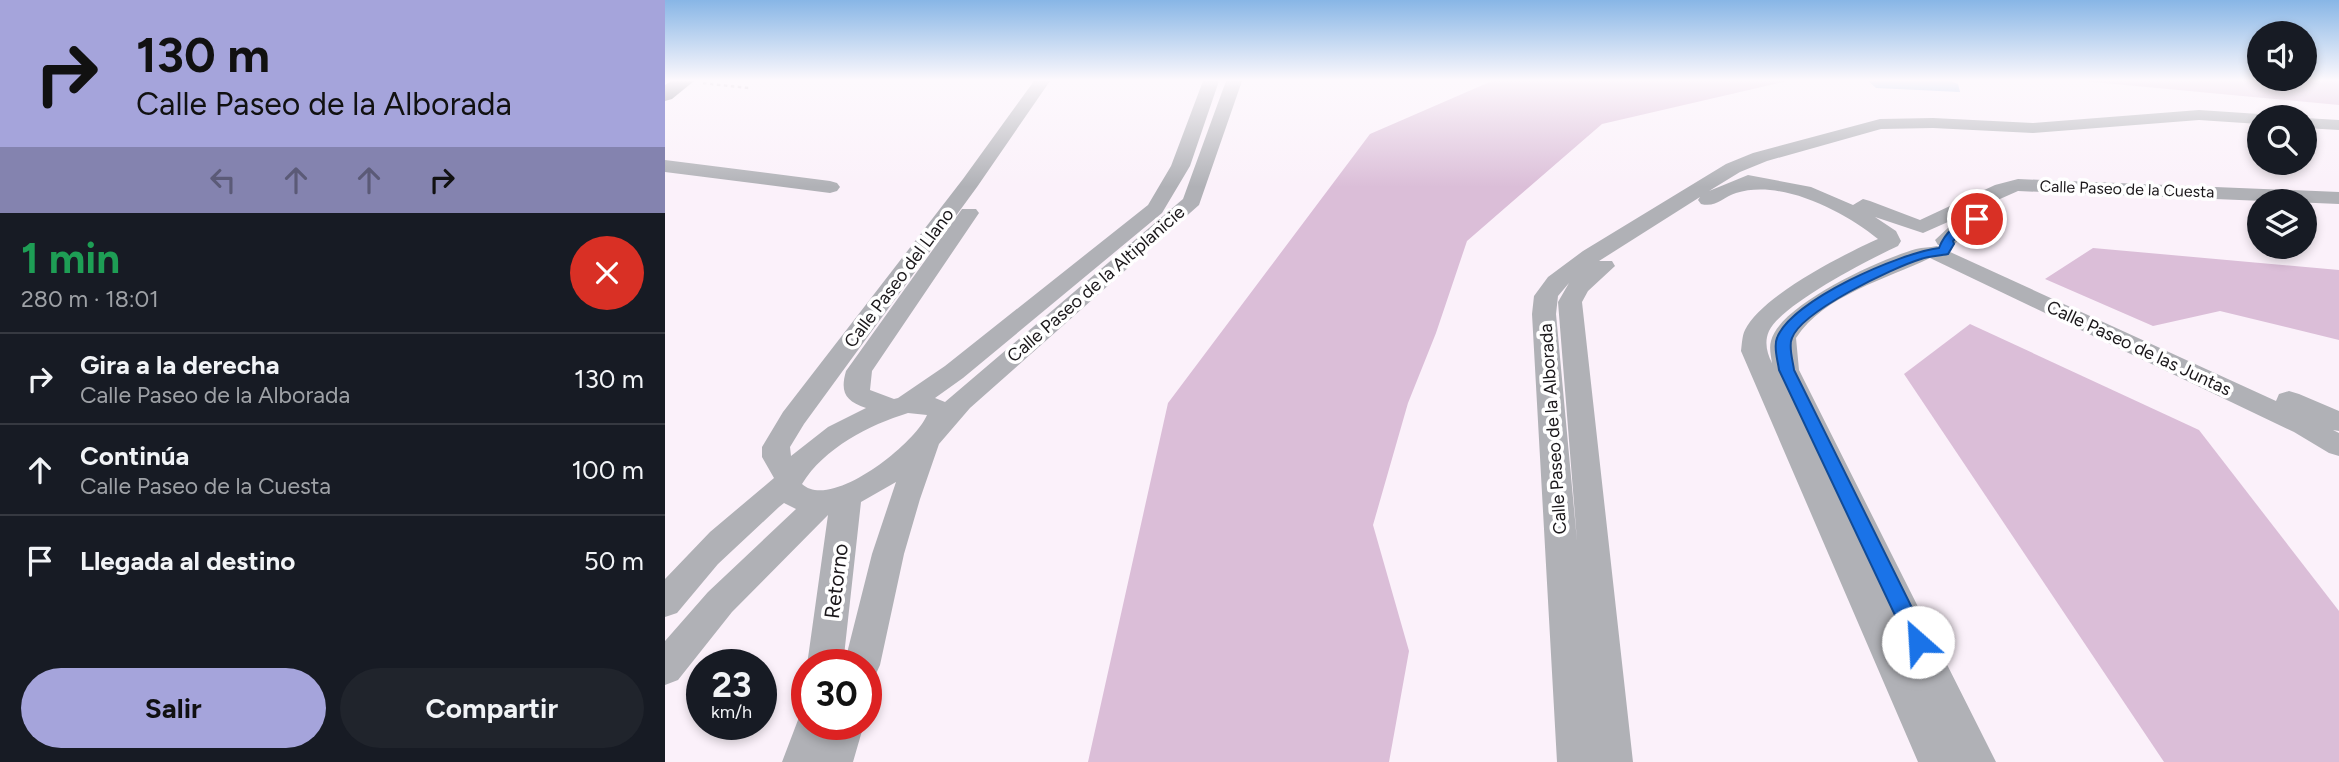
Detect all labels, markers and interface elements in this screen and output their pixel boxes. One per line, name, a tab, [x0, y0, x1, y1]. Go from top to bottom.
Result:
map controls	[2247, 21, 2317, 259]
button: sound	[2247, 21, 2317, 91]
text: 130 m	[136, 25, 270, 84]
icon: right	[21, 28, 112, 119]
text: Calle Paseo de la Alborada	[136, 85, 512, 123]
button: search	[2247, 105, 2317, 175]
icon: left	[204, 161, 242, 199]
icon: ahead	[277, 161, 315, 199]
icon: ahead	[350, 161, 388, 199]
icon: right	[423, 161, 461, 199]
street label: Calle Paseo de la Cuesta	[2039, 176, 2215, 202]
pin	[1947, 189, 2007, 249]
button: layers	[2247, 189, 2317, 259]
icon: arrive	[1958, 200, 1996, 238]
street label: Calle Paseo de la Altiplanicie	[1003, 201, 1189, 367]
street label: Calle Paseo del Llano	[839, 204, 959, 352]
text: 1 min	[21, 233, 120, 284]
button: close	[570, 236, 644, 310]
text: 280 m · 18:01	[21, 285, 159, 313]
street label: Calle Paseo de las Juntas	[2043, 295, 2235, 401]
street label: Calle Paseo de la Alborada	[1535, 323, 1571, 535]
text: Gira a la derecha	[80, 349, 280, 381]
icon: right	[21, 360, 59, 398]
text: 130 m	[574, 363, 644, 395]
text: Calle Paseo de la Alborada	[80, 381, 350, 409]
text: Continúa	[80, 440, 189, 472]
icon: ahead	[21, 451, 59, 489]
text: 100 m	[571, 454, 644, 486]
text: Calle Paseo de la Cuesta	[80, 472, 331, 500]
icon: arrive	[21, 542, 59, 580]
street label: Retorno	[819, 542, 853, 620]
text: Llegada al destino	[80, 545, 295, 577]
text: 50 m	[584, 545, 644, 577]
position arrow	[1881, 605, 1955, 679]
speed limit sign: 30	[791, 649, 882, 740]
text: 23	[712, 664, 751, 706]
button: Salir	[21, 668, 326, 748]
button: Compartir	[340, 668, 644, 748]
text: km/h	[711, 701, 752, 723]

